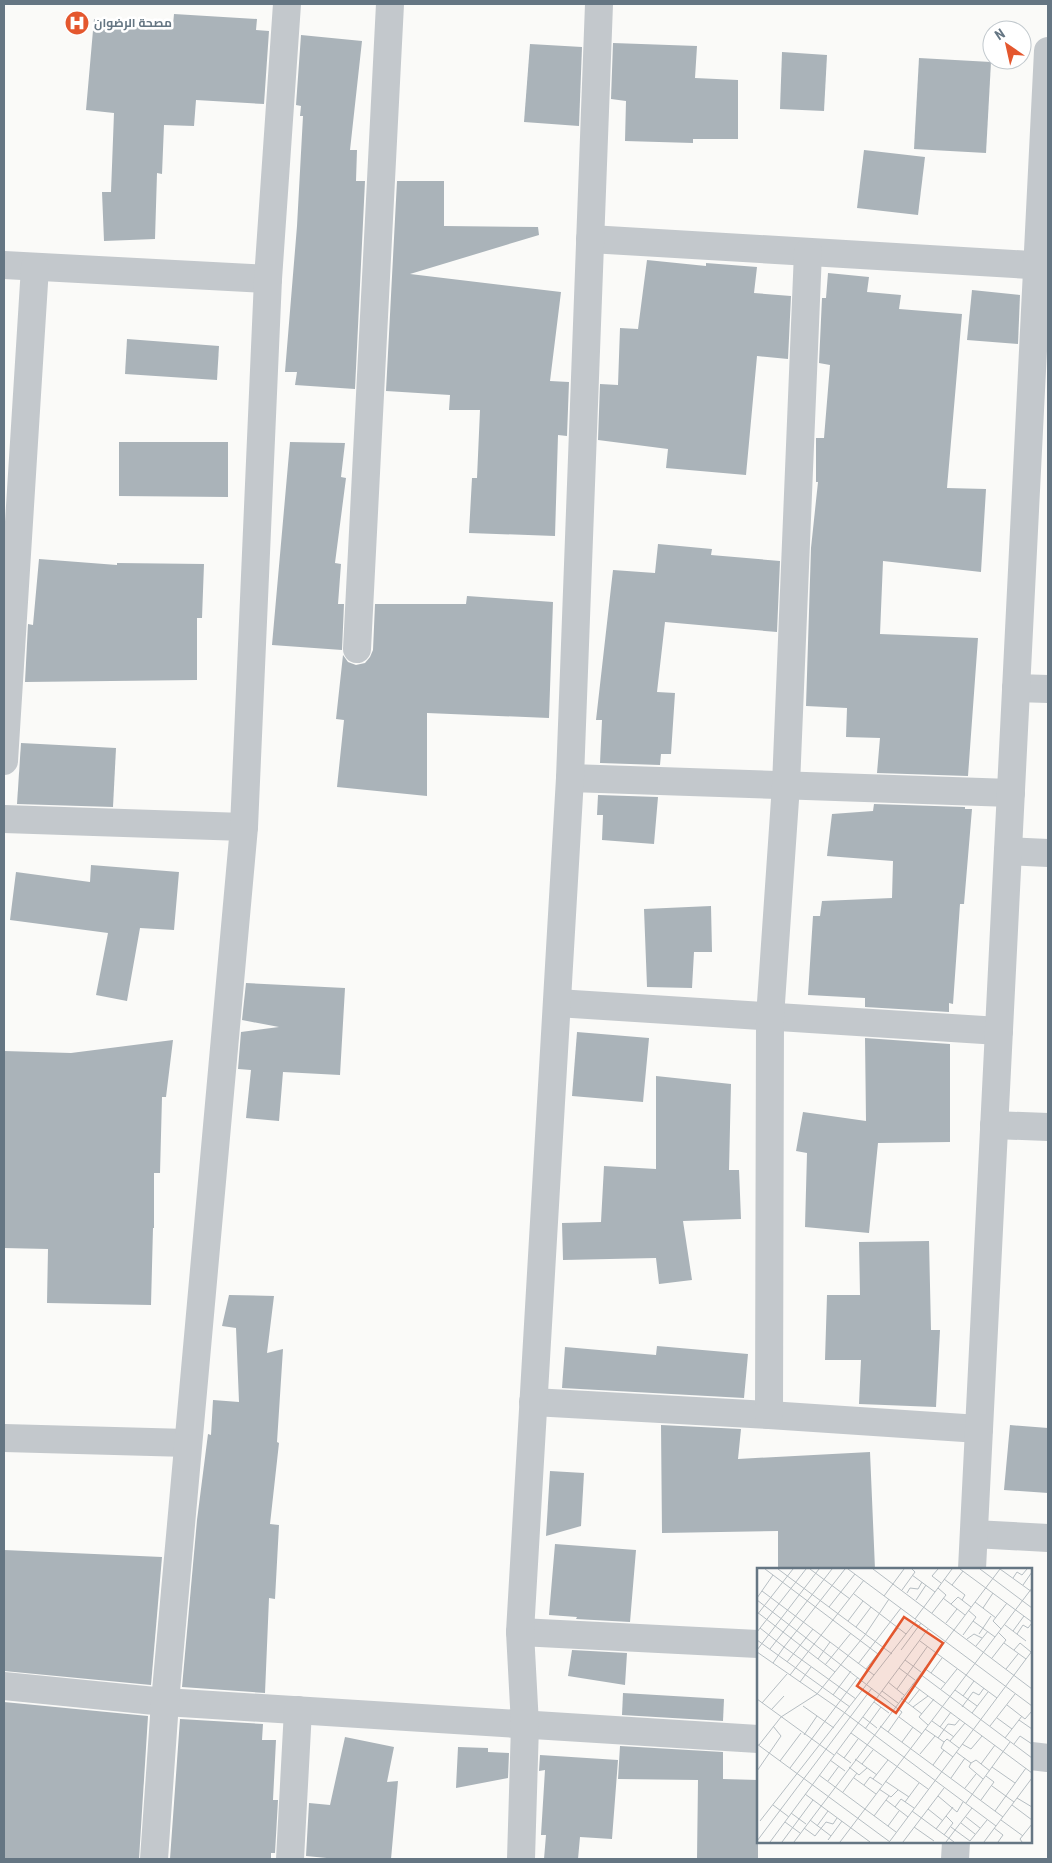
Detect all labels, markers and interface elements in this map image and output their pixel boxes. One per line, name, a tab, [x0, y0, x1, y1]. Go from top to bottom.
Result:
hospital icon: مصحة الرضوان	[64, 10, 90, 36]
place label: مصحة الرضوان	[94, 16, 172, 31]
north arrow	[982, 20, 1032, 70]
text: N	[992, 25, 1008, 43]
inset map	[757, 1568, 1032, 1843]

